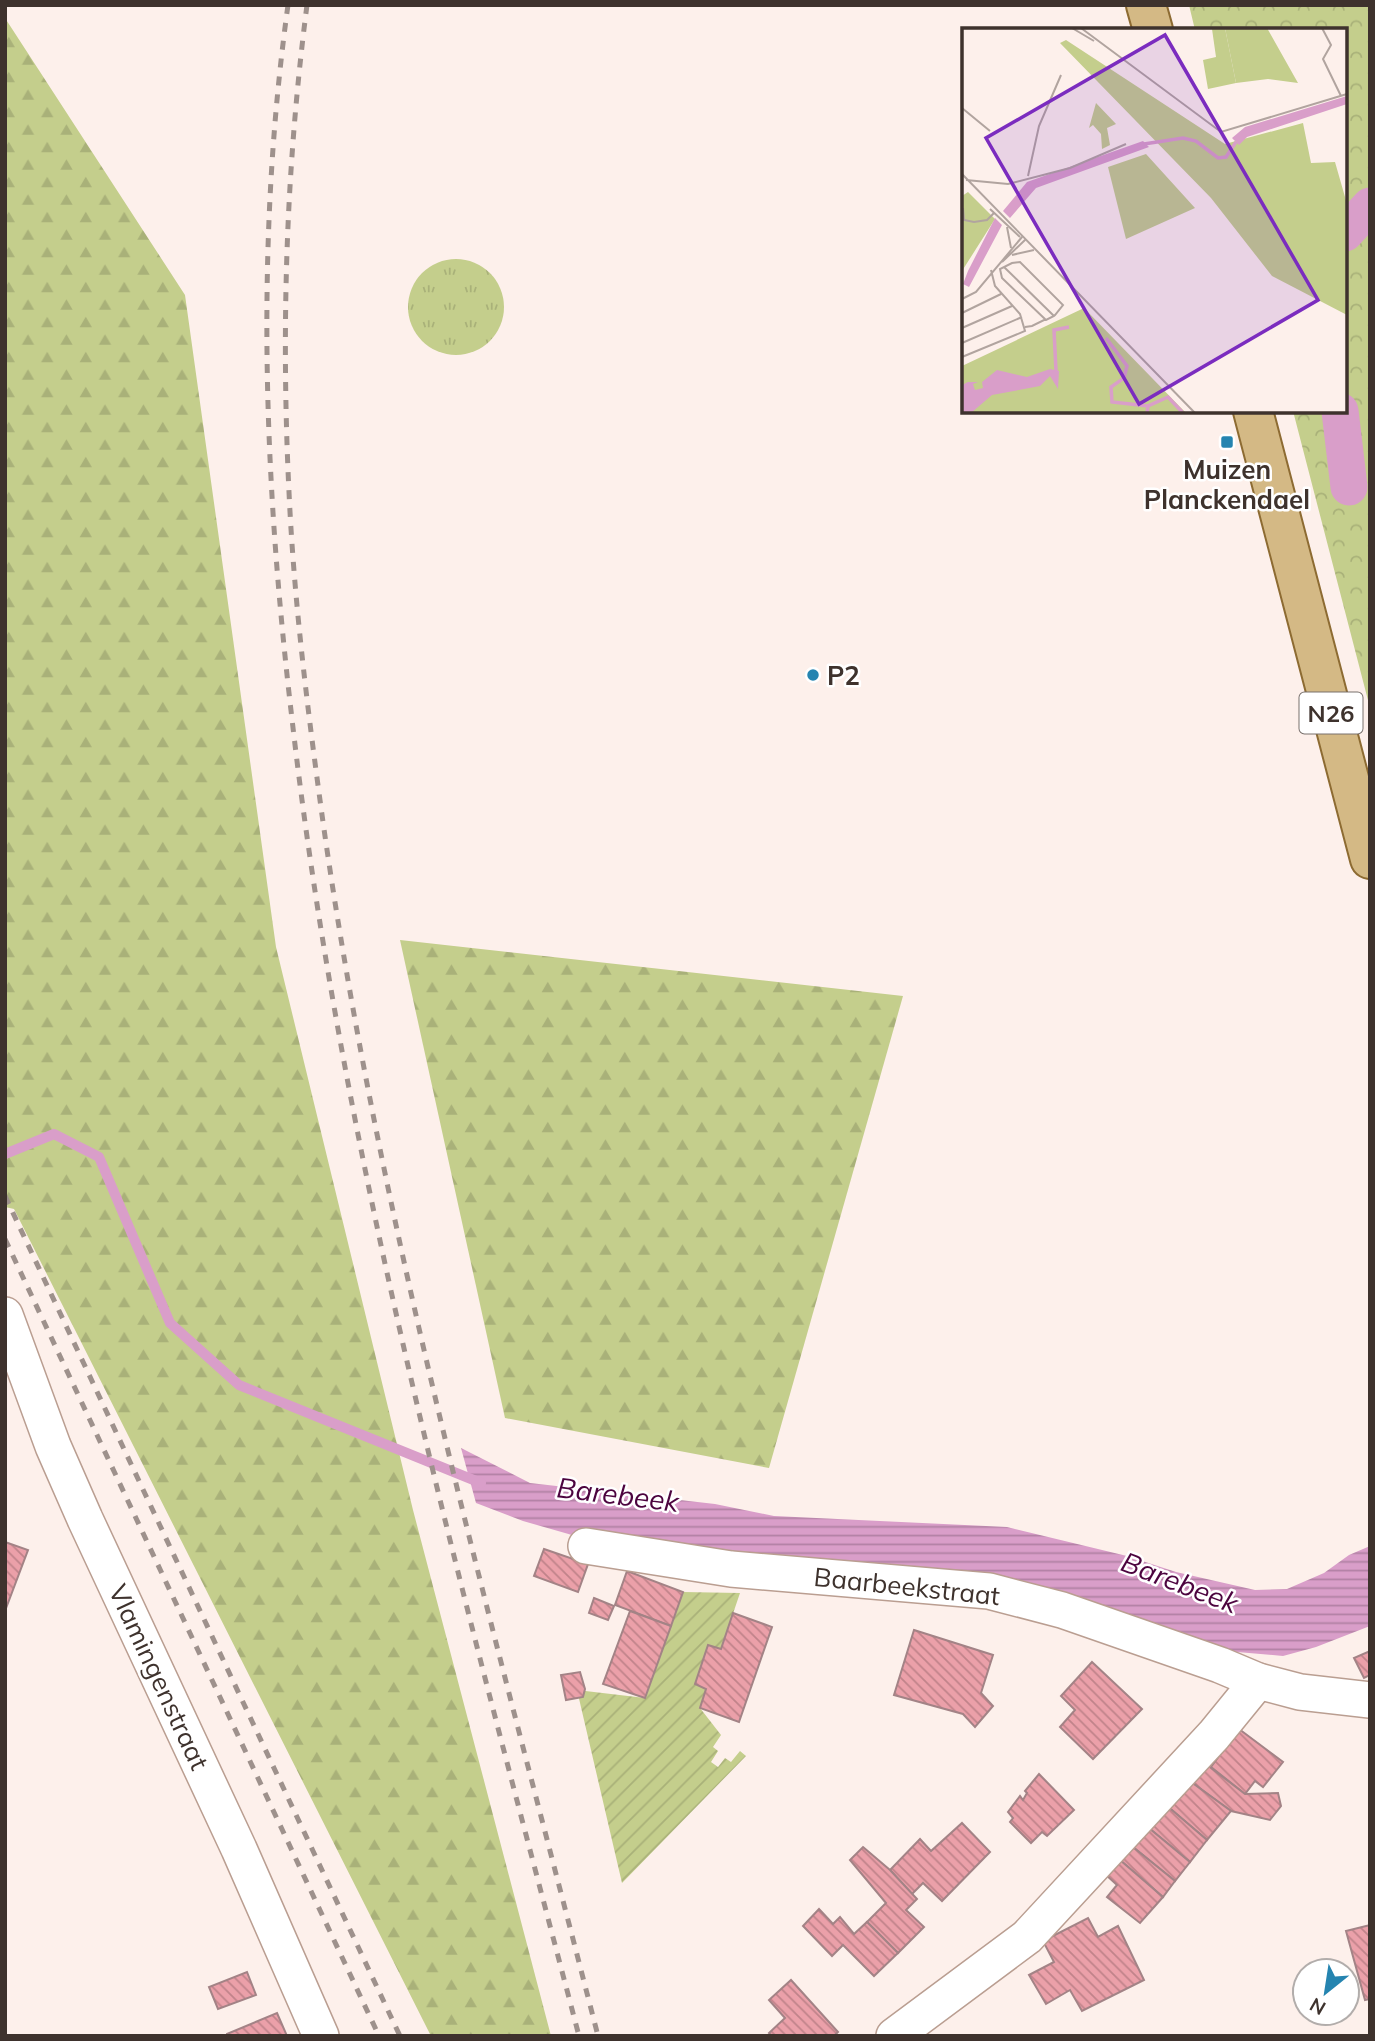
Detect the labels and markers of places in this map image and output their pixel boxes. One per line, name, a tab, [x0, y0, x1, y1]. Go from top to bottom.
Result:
marker: Muizen Planckendael	[1219, 434, 1235, 450]
place label: Muizen Planckendael	[1144, 453, 1310, 516]
place label: P2	[827, 659, 860, 692]
marker: P2	[805, 667, 821, 683]

